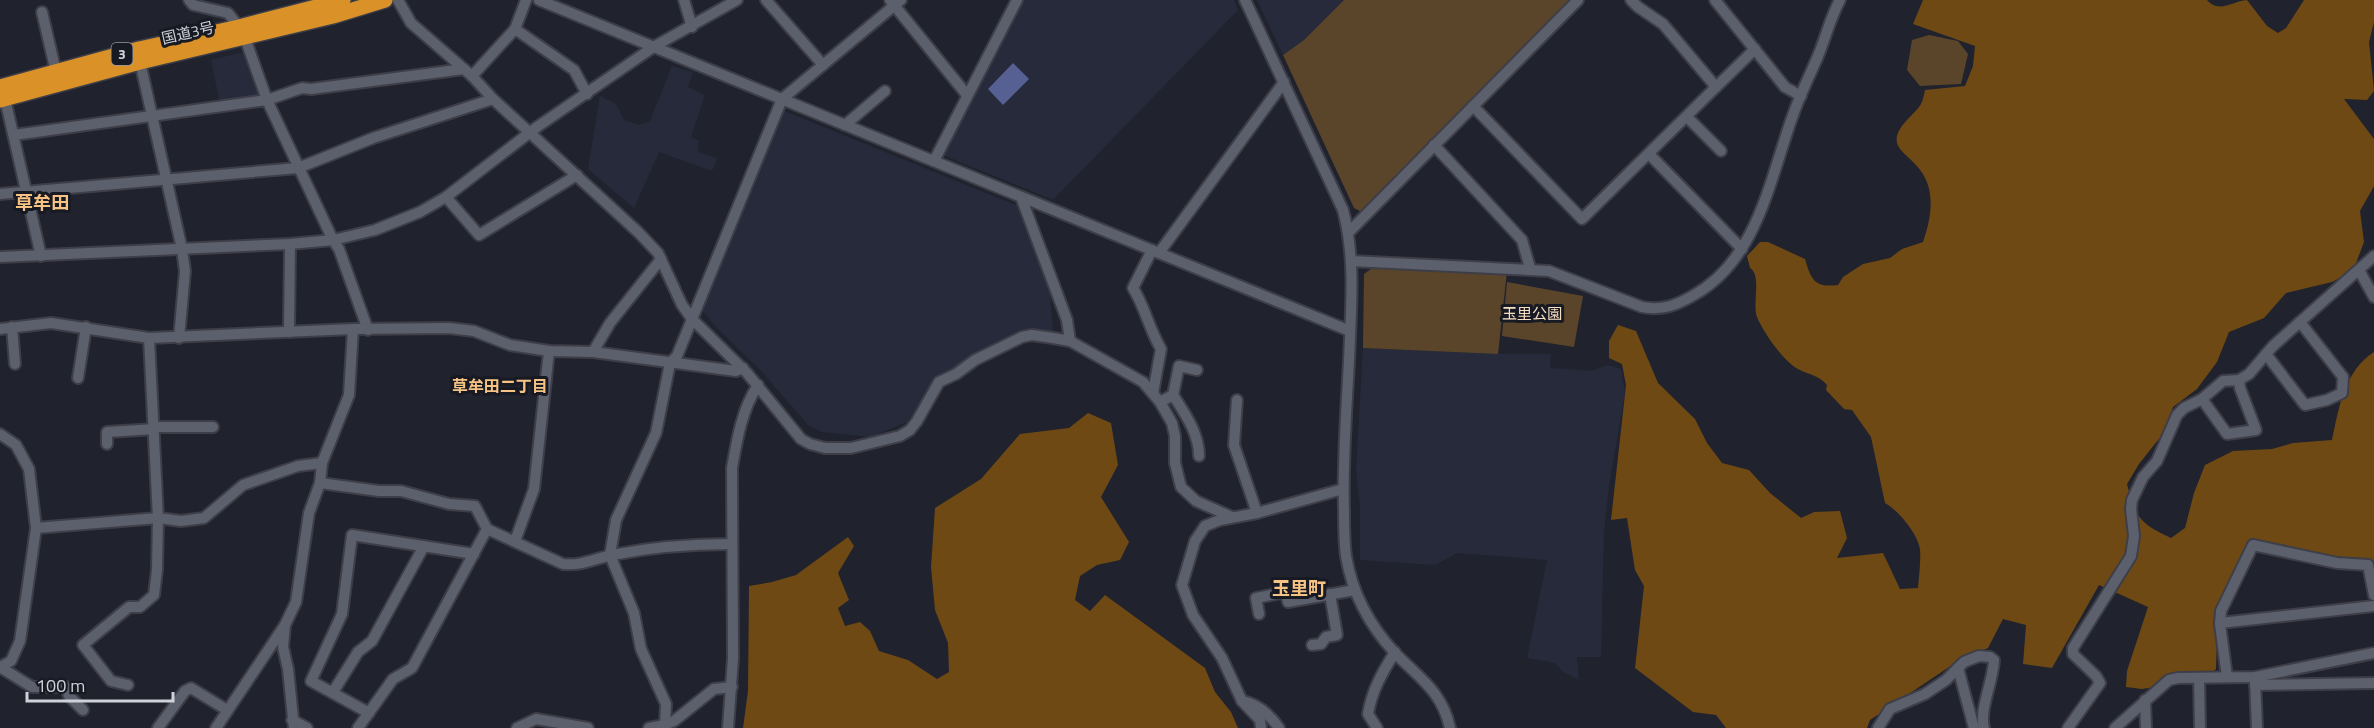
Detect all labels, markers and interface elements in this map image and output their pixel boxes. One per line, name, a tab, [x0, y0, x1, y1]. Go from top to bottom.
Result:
street label: 国道3号	[159, 15, 216, 50]
road number: 3	[112, 43, 132, 65]
district label: 草牟田	[15, 189, 69, 216]
park label: 玉里公園	[1502, 302, 1562, 325]
district label: 草牟田二丁目	[452, 374, 548, 398]
district label: 玉里町	[1272, 575, 1326, 602]
scale bar	[27, 665, 172, 703]
text: 100 m	[36, 672, 85, 699]

